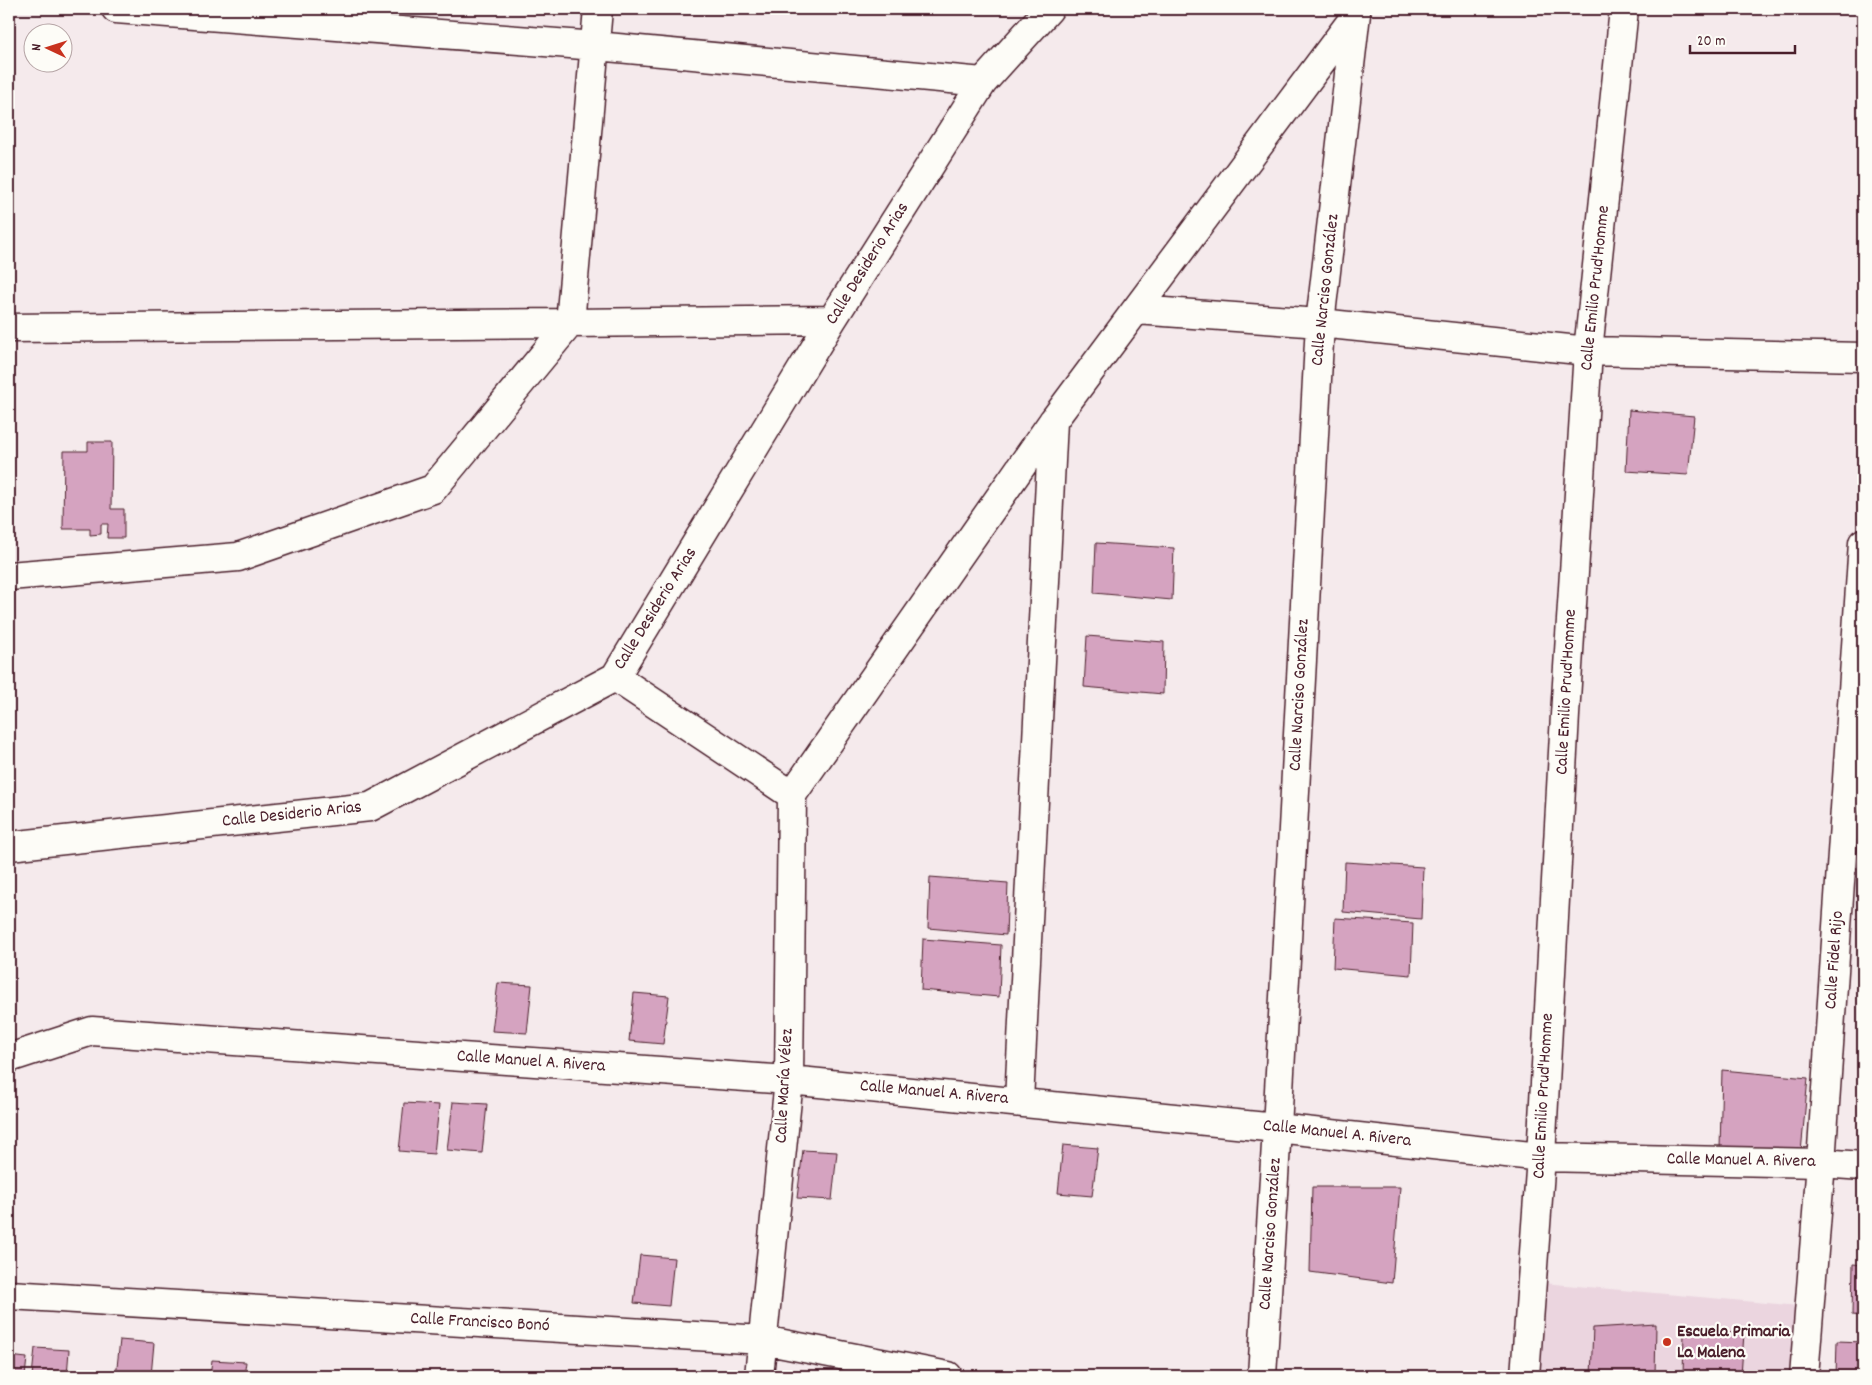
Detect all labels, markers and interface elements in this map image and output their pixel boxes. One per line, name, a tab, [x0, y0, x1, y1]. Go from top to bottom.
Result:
north arrow	[22, 22, 72, 72]
scale bar	[1690, 22, 1794, 54]
text: 20 m	[1697, 31, 1725, 53]
text: N	[27, 43, 47, 51]
street label: Calle Desiderio Arias	[820, 198, 916, 330]
street label: Calle Emilio Prud'Homme	[1575, 204, 1617, 372]
street label: Calle Narciso González	[1306, 213, 1346, 367]
street label: Calle Desiderio Arias	[608, 543, 704, 675]
street label: Calle Emilio Prud'Homme	[1550, 608, 1584, 776]
street label: Calle Narciso González	[1284, 618, 1316, 772]
street label: Calle Desiderio Arias	[221, 795, 363, 835]
street label: Calle Fidel Rijo	[1819, 910, 1851, 1010]
street label: Calle Emilio Prud'Homme	[1527, 1012, 1561, 1180]
street label: Calle María Vélez	[770, 1028, 800, 1144]
street label: Calle Manuel A. Rivera	[456, 1044, 607, 1080]
street label: Calle Manuel A. Rivera	[859, 1074, 1010, 1112]
street label: Calle Manuel A. Rivera	[1262, 1114, 1413, 1154]
street label: Calle Manuel A. Rivera	[1666, 1147, 1816, 1175]
street label: Calle Narciso González	[1253, 1157, 1289, 1311]
street label: Calle Francisco Bonó	[410, 1307, 550, 1339]
place label: Escuela Primaria La Malena	[1677, 1320, 1790, 1366]
marker: Escuela Primaria La Malena	[1661, 1336, 1673, 1348]

